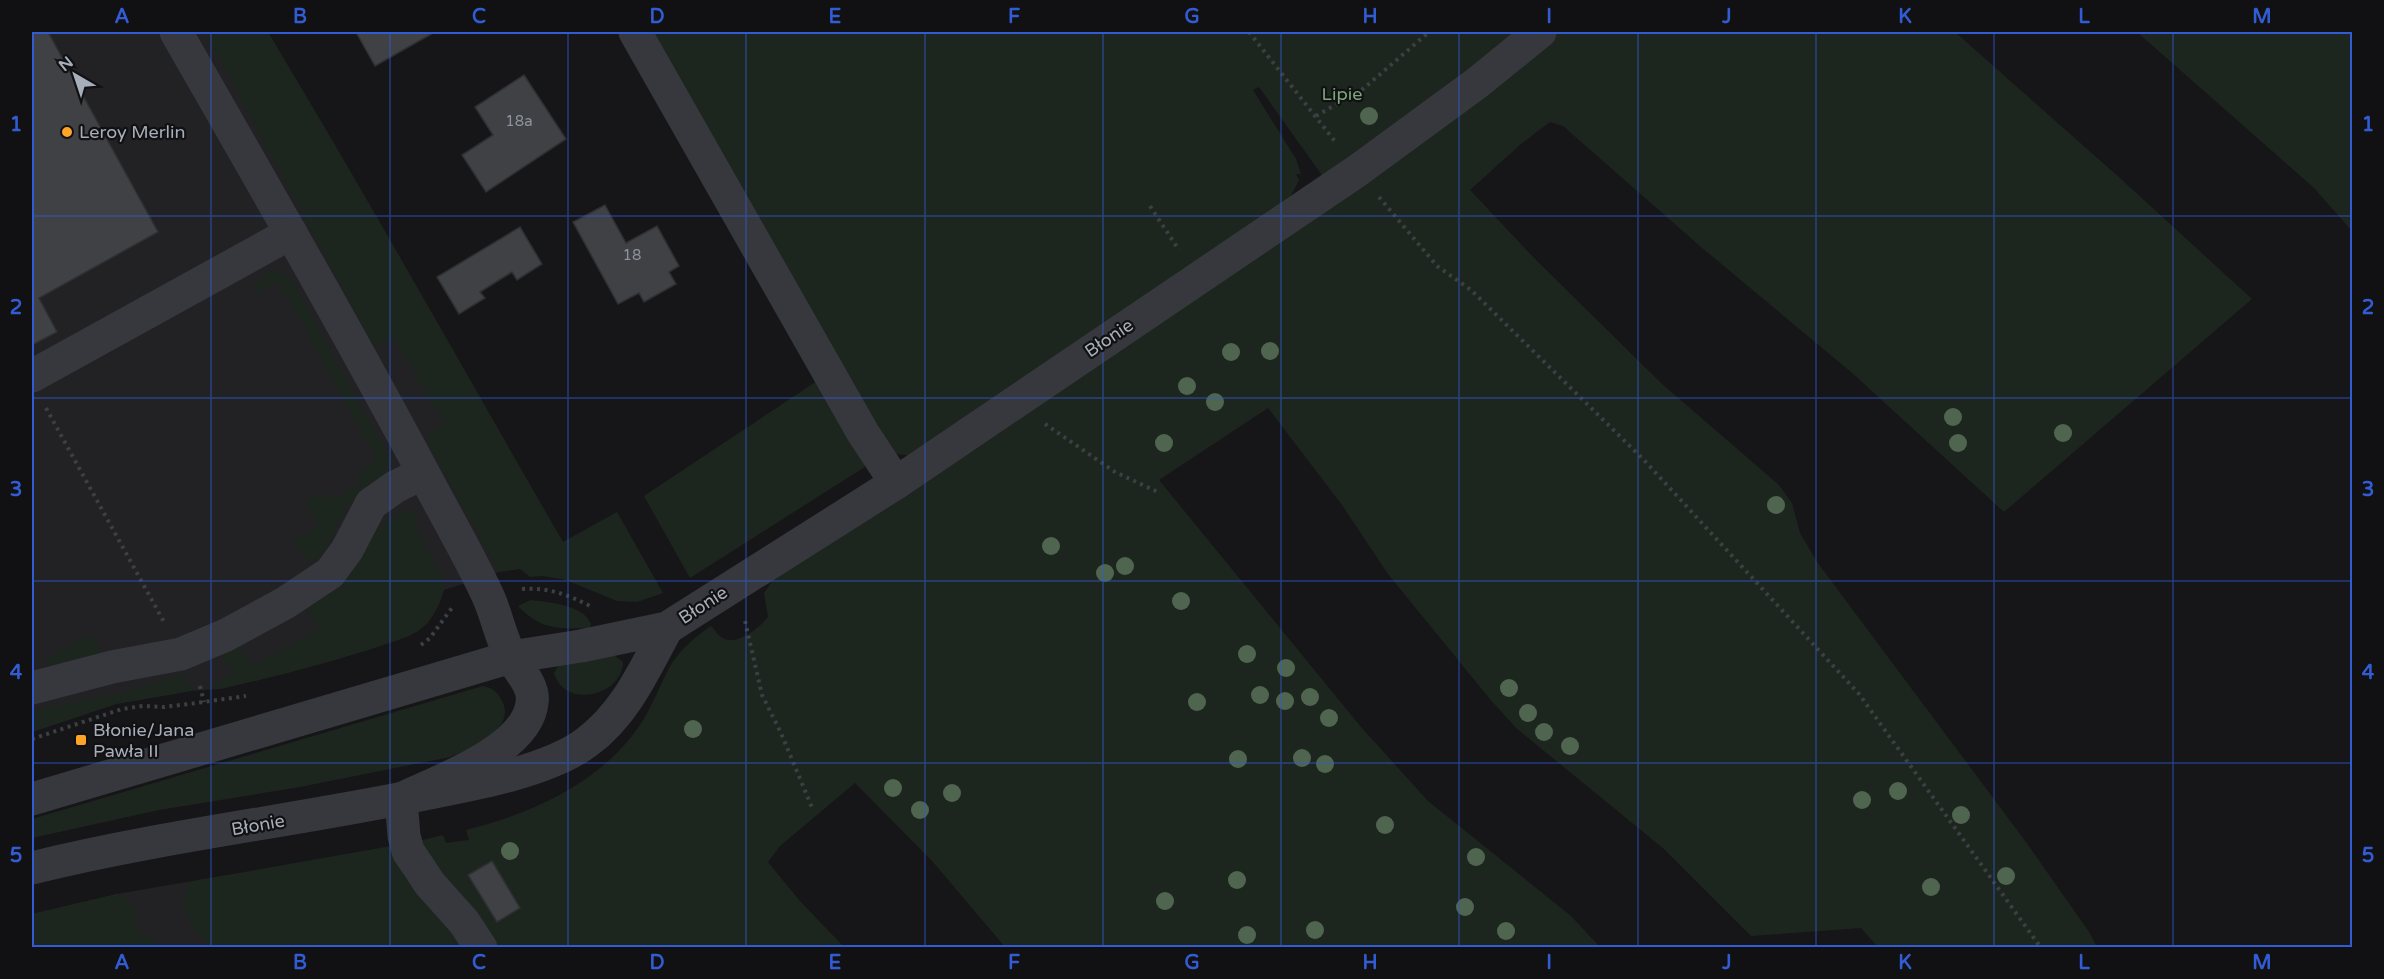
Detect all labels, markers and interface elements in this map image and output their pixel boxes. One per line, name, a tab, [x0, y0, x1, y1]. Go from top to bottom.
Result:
text: A	[115, 5, 130, 29]
text: B	[293, 5, 307, 29]
text: C	[472, 5, 486, 29]
text: D	[649, 5, 665, 29]
text: E	[829, 5, 842, 29]
text: F	[1008, 5, 1020, 29]
text: G	[1184, 5, 1200, 29]
text: H	[1362, 5, 1378, 29]
text: I	[1546, 5, 1552, 29]
text: J	[1721, 5, 1732, 29]
text: K	[1898, 5, 1912, 29]
text: L	[2078, 5, 2090, 29]
text: M	[2252, 5, 2272, 29]
north arrow	[45, 45, 105, 105]
text: N	[55, 52, 77, 76]
park label: Lipie	[1322, 83, 1362, 105]
house number: 18a	[505, 112, 533, 130]
text: 1	[10, 113, 22, 137]
text: 1	[2362, 113, 2374, 137]
place label: Leroy Merlin	[79, 121, 186, 143]
marker: Leroy Merlin	[60, 125, 74, 139]
house number: 18	[623, 246, 641, 264]
text: 2	[10, 296, 22, 320]
text: 2	[2362, 296, 2374, 320]
street label: Błonie	[1081, 314, 1137, 362]
text: 3	[10, 478, 22, 502]
text: 3	[2362, 478, 2374, 502]
street label: Błonie	[674, 581, 732, 629]
text: 4	[10, 661, 23, 685]
text: 4	[2362, 661, 2375, 685]
place label: Błonie/Jana Pawła II	[93, 719, 194, 762]
marker: Błonie/Jana Pawła II	[74, 733, 88, 747]
street label: Błonie	[230, 810, 286, 840]
text: 5	[10, 844, 22, 868]
text: 5	[2362, 844, 2374, 868]
text: A	[115, 951, 130, 975]
text: B	[293, 951, 307, 975]
text: C	[472, 951, 486, 975]
text: D	[649, 951, 665, 975]
text: E	[829, 951, 842, 975]
text: F	[1008, 951, 1020, 975]
text: G	[1184, 951, 1200, 975]
text: H	[1362, 951, 1378, 975]
text: I	[1546, 951, 1552, 975]
text: J	[1721, 951, 1732, 975]
text: K	[1898, 951, 1912, 975]
text: L	[2078, 951, 2090, 975]
text: M	[2252, 951, 2272, 975]

